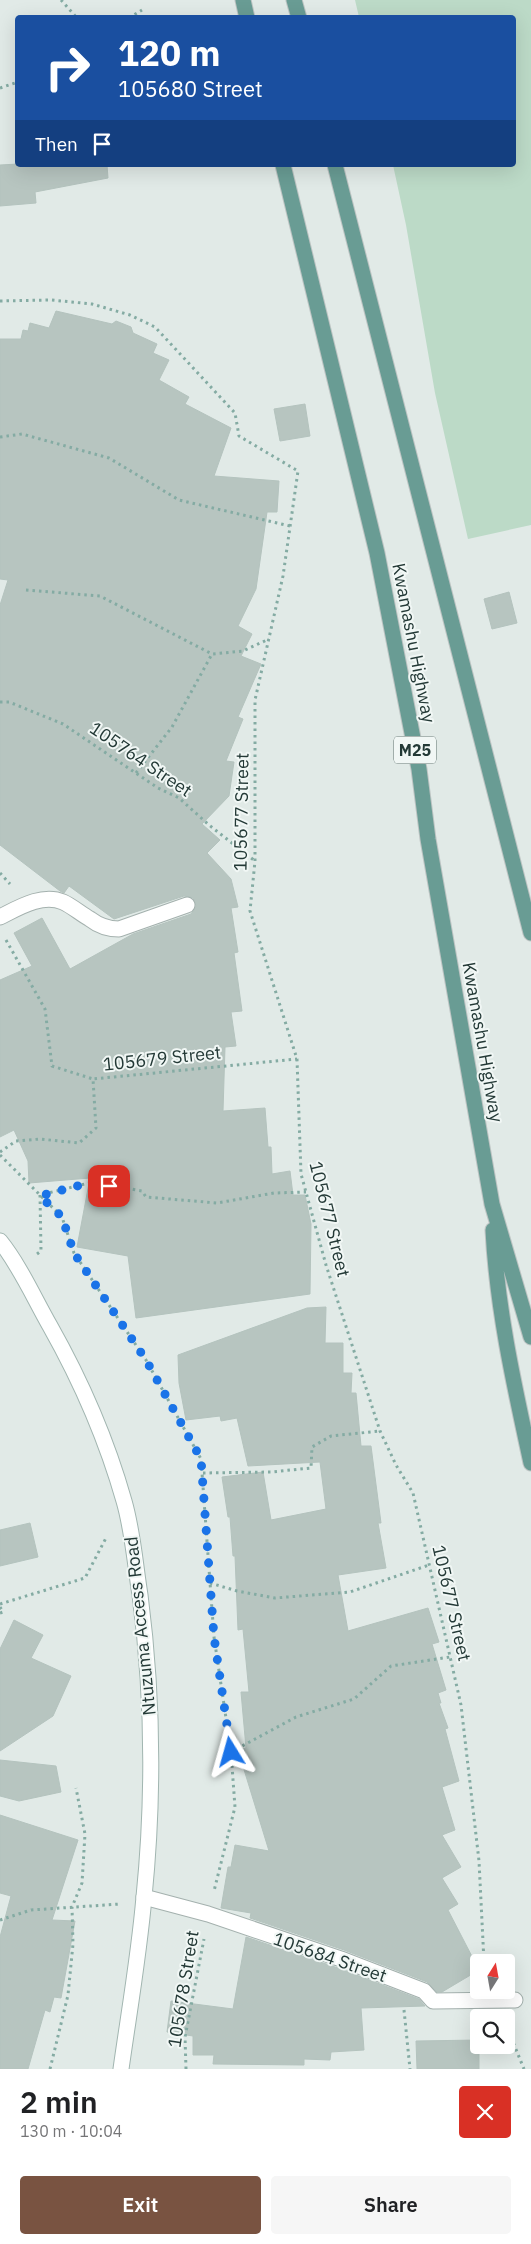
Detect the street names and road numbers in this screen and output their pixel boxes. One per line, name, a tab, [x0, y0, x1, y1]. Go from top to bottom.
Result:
street label: Kwamashu Highway	[387, 561, 441, 725]
street label: 105764 Street	[85, 716, 197, 802]
road number: M25	[394, 736, 436, 764]
street label: 105677 Street	[228, 753, 254, 871]
street label: Kwamashu Highway	[458, 960, 508, 1124]
street label: 105679 Street	[102, 1040, 222, 1076]
street label: 105677 Street	[305, 1159, 355, 1279]
street label: Ntuzuma Access Road	[119, 1535, 161, 1717]
street label: 105677 Street	[427, 1543, 477, 1663]
street label: 105684 Street	[270, 1927, 390, 1987]
street label: 105678 Street	[162, 1929, 204, 2049]

